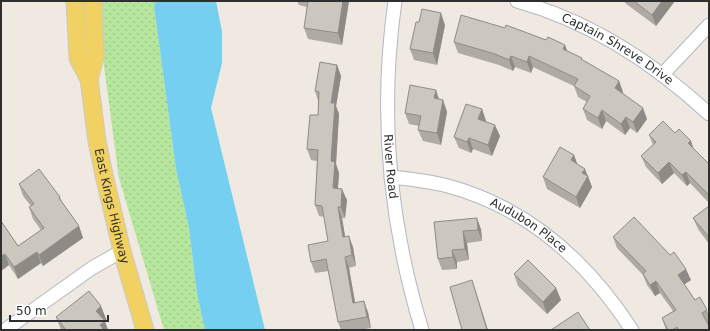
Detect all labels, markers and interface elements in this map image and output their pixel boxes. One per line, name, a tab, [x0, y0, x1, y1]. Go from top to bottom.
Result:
street label: Captain Shreve Drive	[560, 10, 676, 88]
street label: River Road	[381, 134, 400, 200]
street label: East Kings Highway	[92, 147, 132, 265]
street label: Audubon Place	[488, 195, 570, 256]
scale bar	[10, 297, 108, 323]
text: 50 m	[16, 304, 47, 318]

